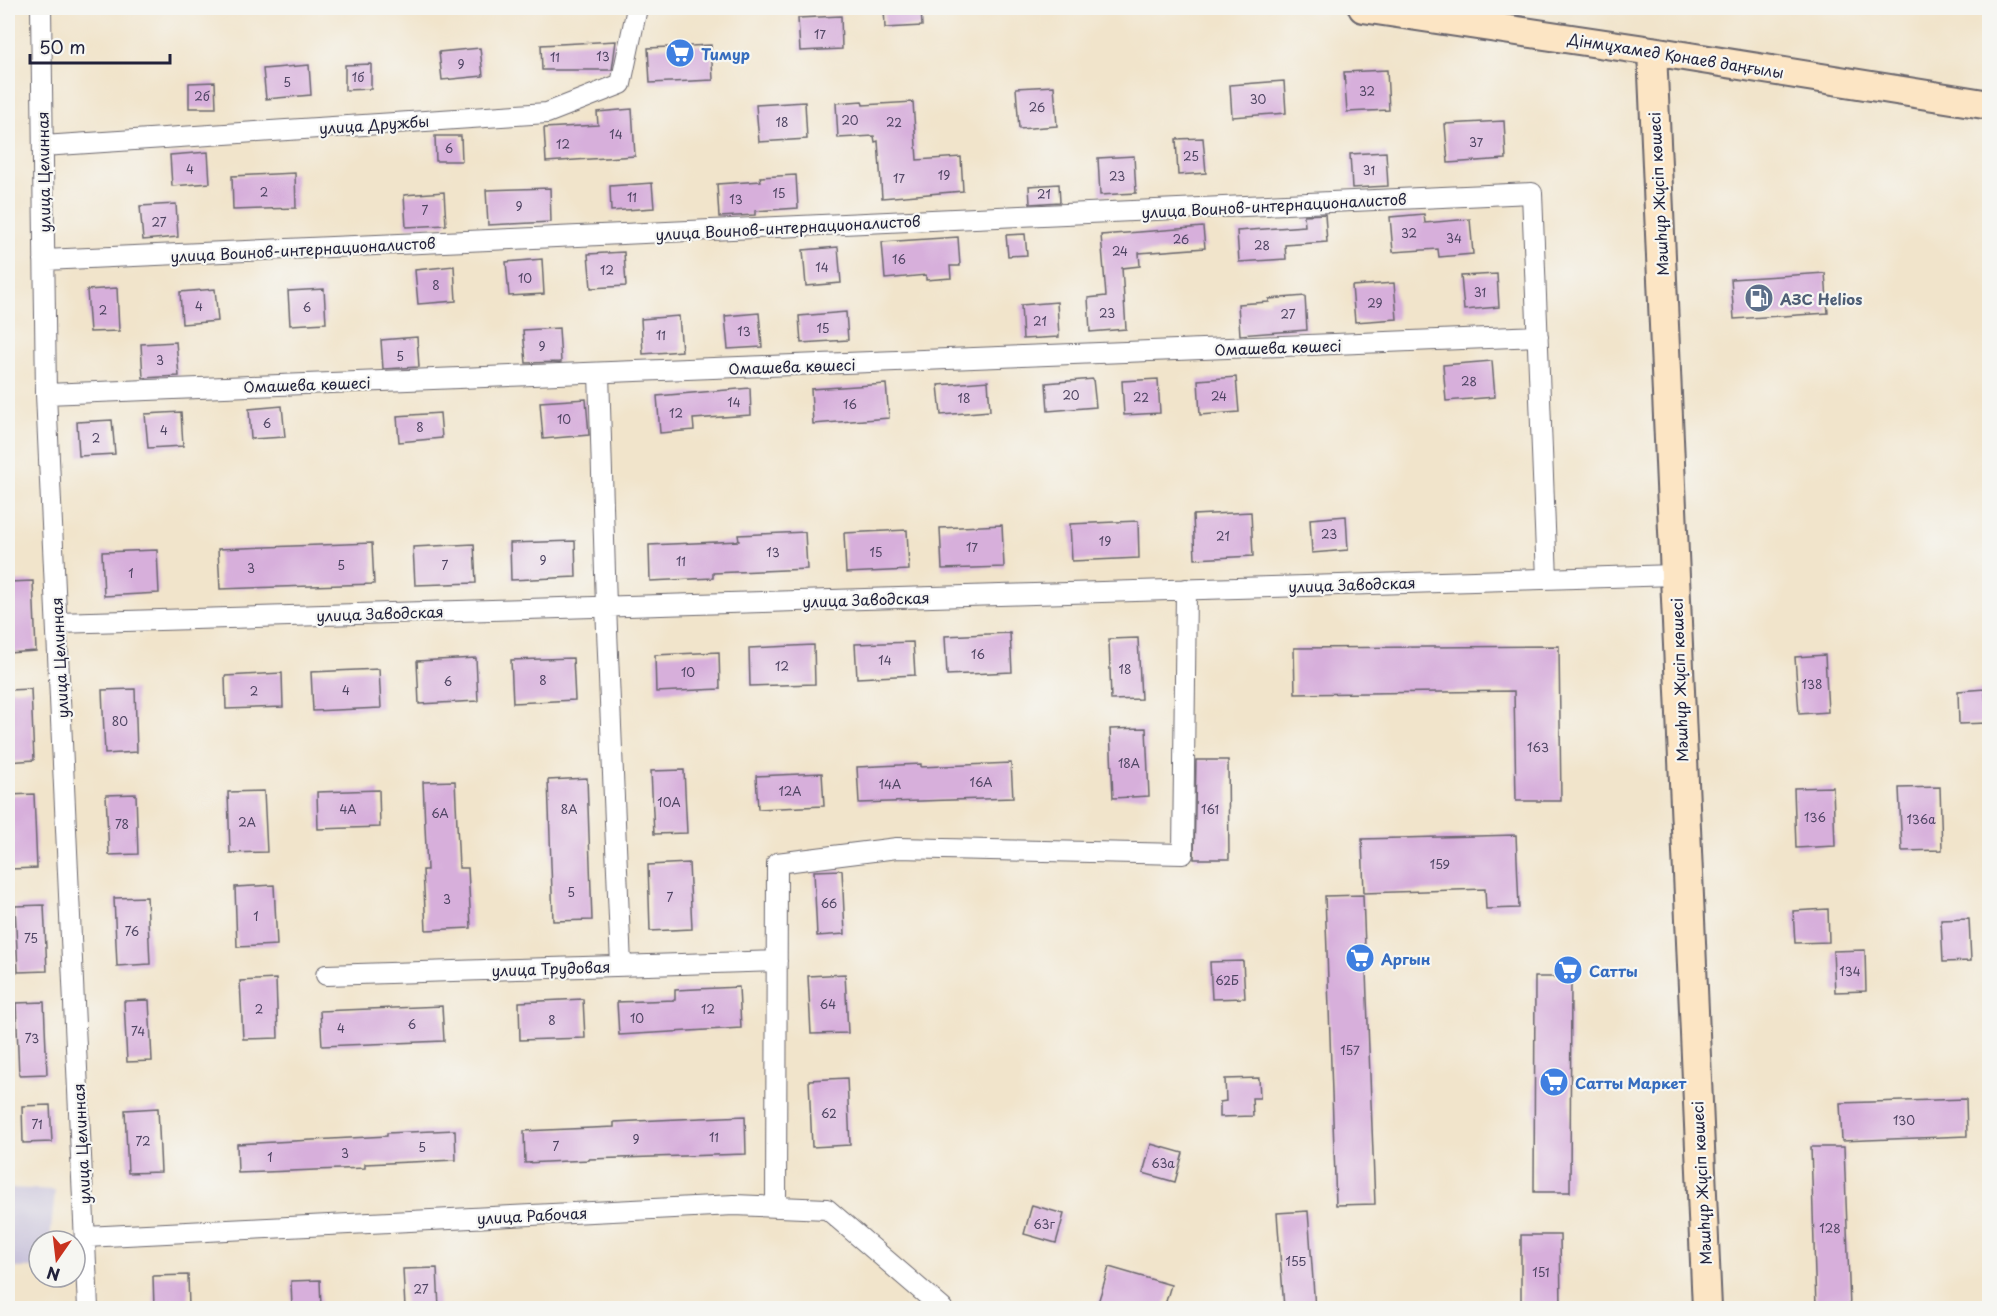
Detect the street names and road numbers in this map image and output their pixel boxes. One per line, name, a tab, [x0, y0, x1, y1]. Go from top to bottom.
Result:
street label: Дінмұхамед Қонаев даңғылы	[1565, 26, 1786, 83]
street label: улица Дружбы	[318, 109, 430, 139]
street label: улица Целинная	[30, 111, 56, 233]
street label: Мәшһүр Жүсіп көшесі	[1642, 111, 1674, 277]
street label: улица Воинов-интернационалистов	[1141, 187, 1407, 223]
street label: улица Воинов-интернационалистов	[655, 209, 921, 245]
street label: улица Воинов-интернационалистов	[170, 231, 436, 267]
street label: Омашева көшесі	[1214, 333, 1342, 361]
street label: Омашева көшесі	[728, 352, 856, 380]
street label: Омашева көшесі	[243, 370, 371, 398]
street label: улица Заводская	[1288, 570, 1416, 598]
street label: улица Заводская	[802, 585, 930, 613]
street label: улица Целинная	[44, 597, 74, 719]
street label: Мәшһүр Жүсіп көшесі	[1665, 598, 1693, 762]
street label: улица Заводская	[316, 599, 444, 627]
street label: улица Трудовая	[491, 954, 611, 982]
street label: улица Целинная	[66, 1083, 96, 1205]
street label: Мәшһүр Жүсіп көшесі	[1685, 1100, 1717, 1266]
street label: улица Рабочая	[476, 1201, 588, 1229]

